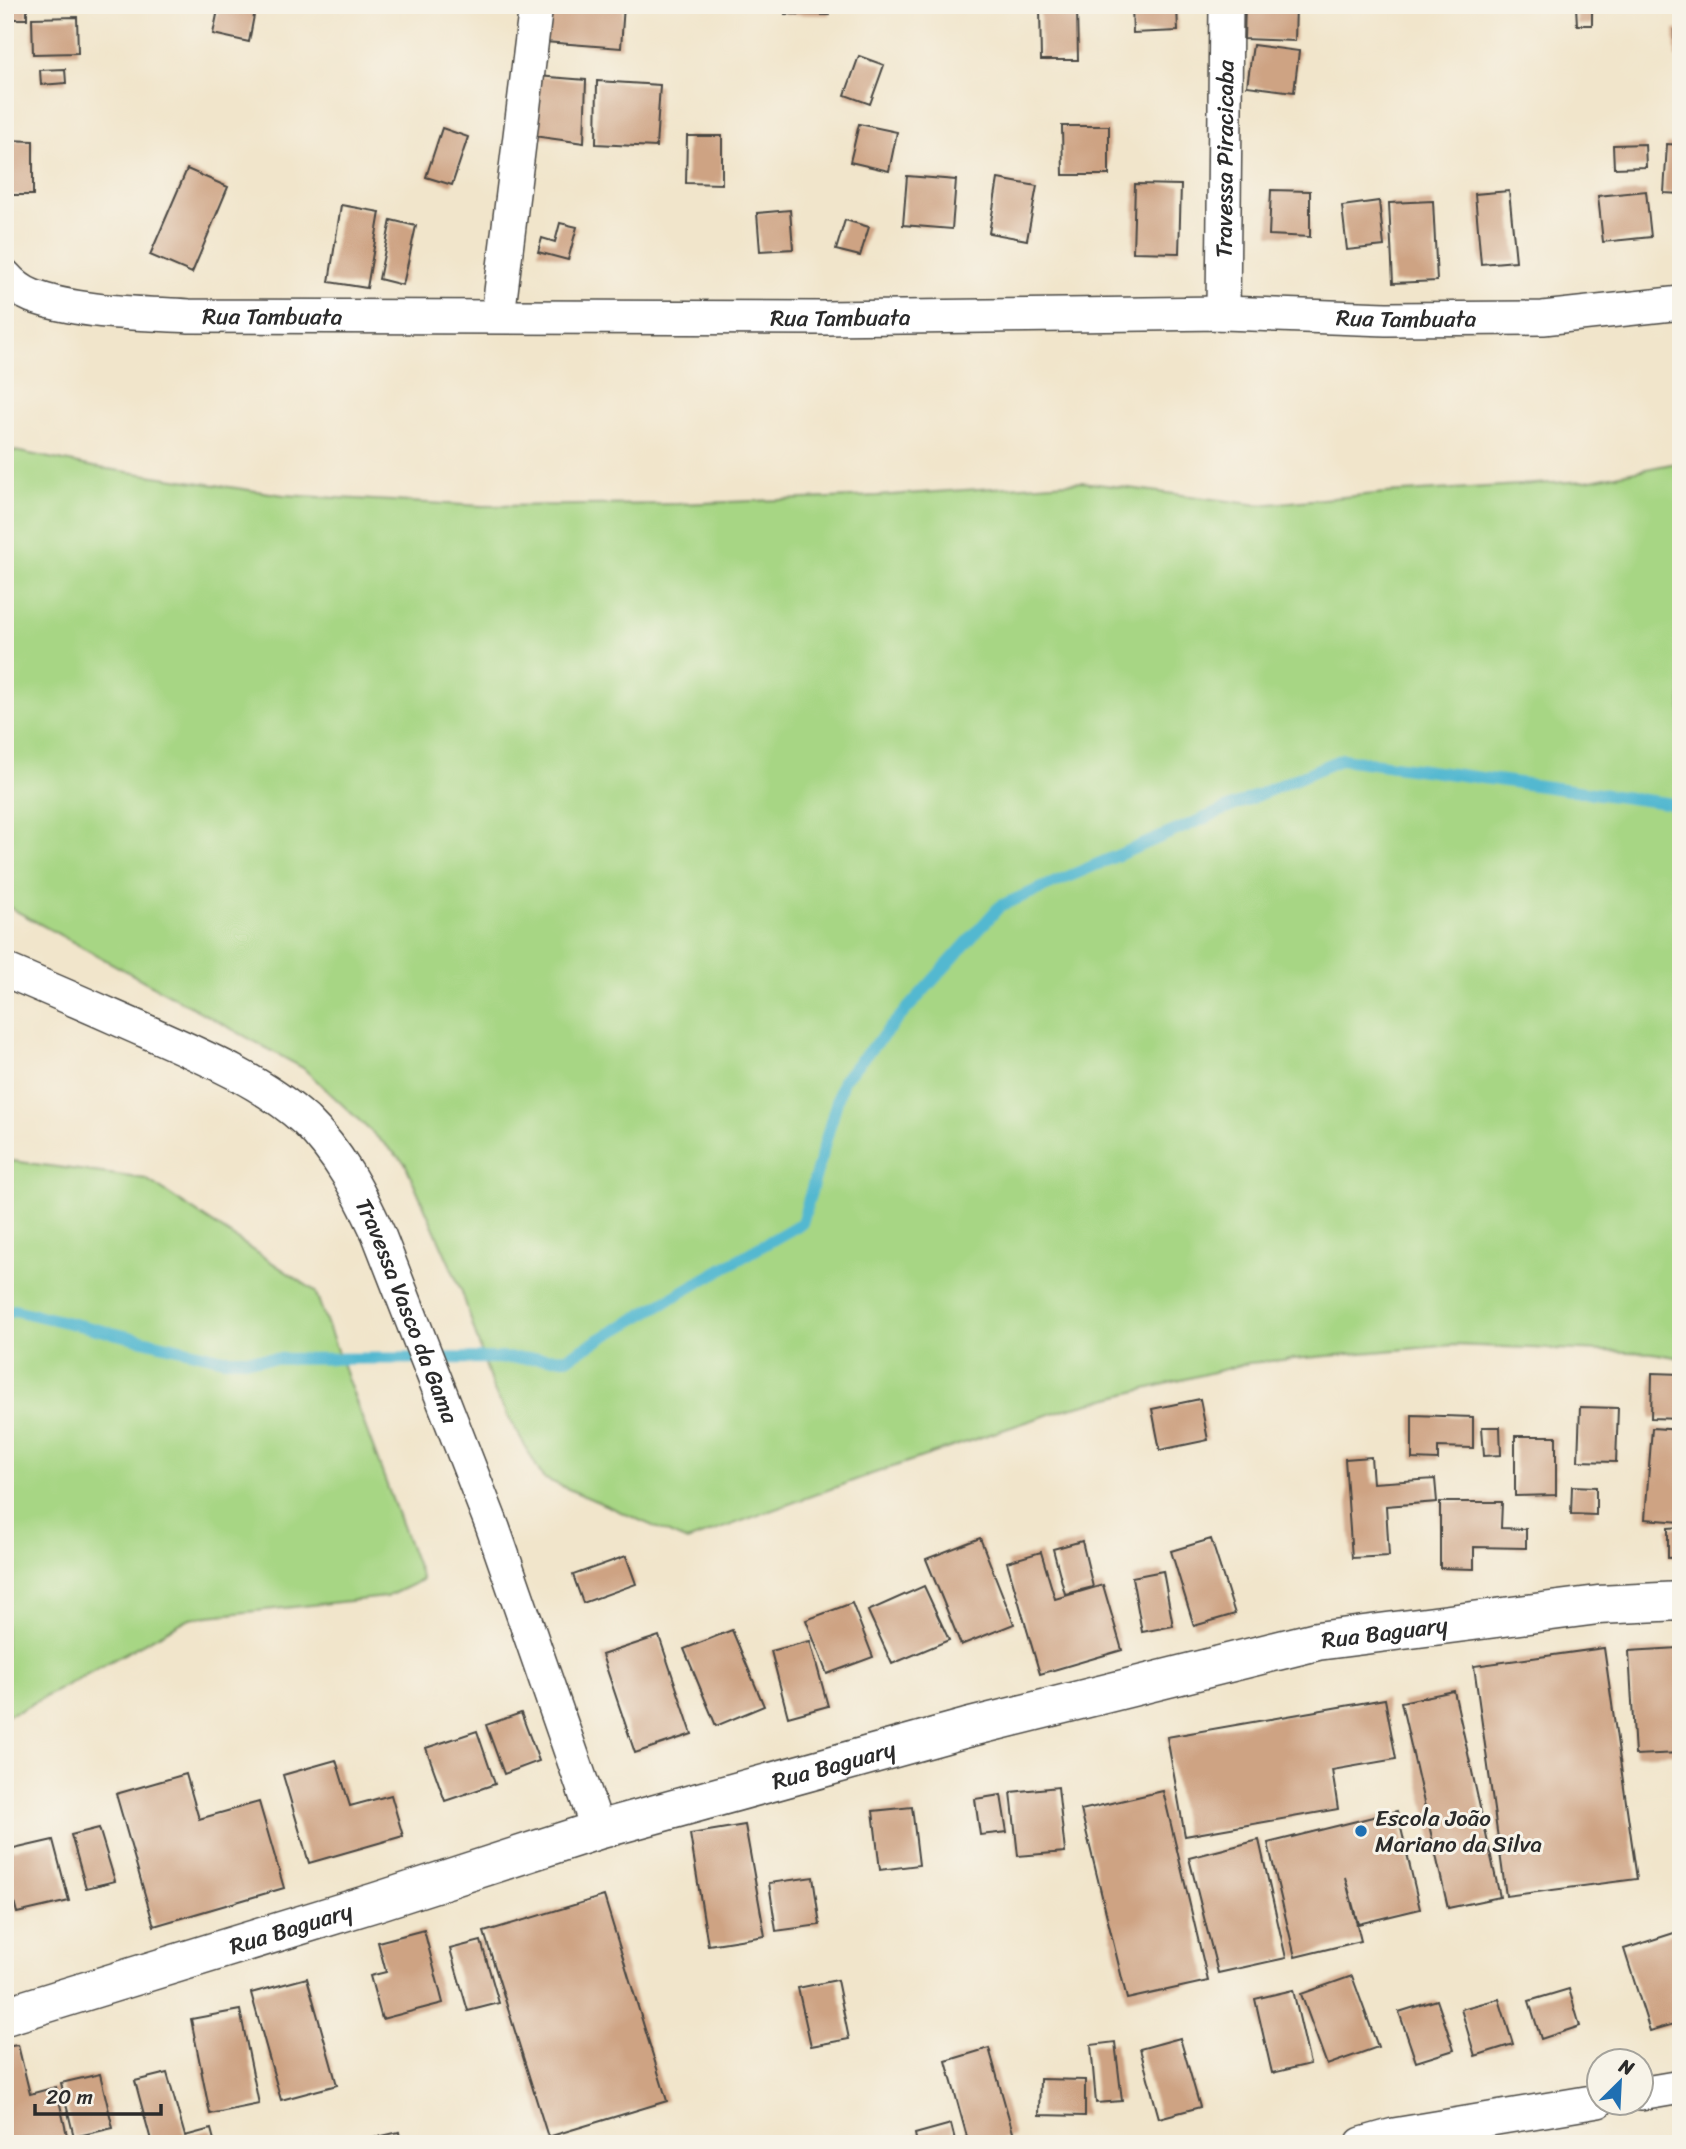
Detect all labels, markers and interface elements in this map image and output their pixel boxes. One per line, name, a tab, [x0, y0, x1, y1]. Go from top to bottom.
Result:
street label: Travessa Piracicaba	[1204, 59, 1246, 258]
street label: Rua Tambuata	[202, 296, 343, 337]
street label: Rua Tambuata	[770, 297, 911, 339]
street label: Rua Tambuata	[1335, 297, 1477, 340]
street label: Travessa Vasco da Gama	[343, 1191, 471, 1430]
street label: Rua Baguary	[1319, 1604, 1450, 1661]
street label: Rua Baguary	[767, 1729, 901, 1802]
place label: Escola João Mariano da Silva	[1375, 1798, 1542, 1865]
marker: Escola João Mariano da Silva	[1353, 1823, 1369, 1839]
street label: Rua Baguary	[224, 1890, 358, 1967]
north arrow	[1584, 2048, 1654, 2118]
text: N	[1613, 2049, 1640, 2085]
scale bar	[35, 2072, 161, 2116]
text: 20 m	[46, 2078, 93, 2116]

